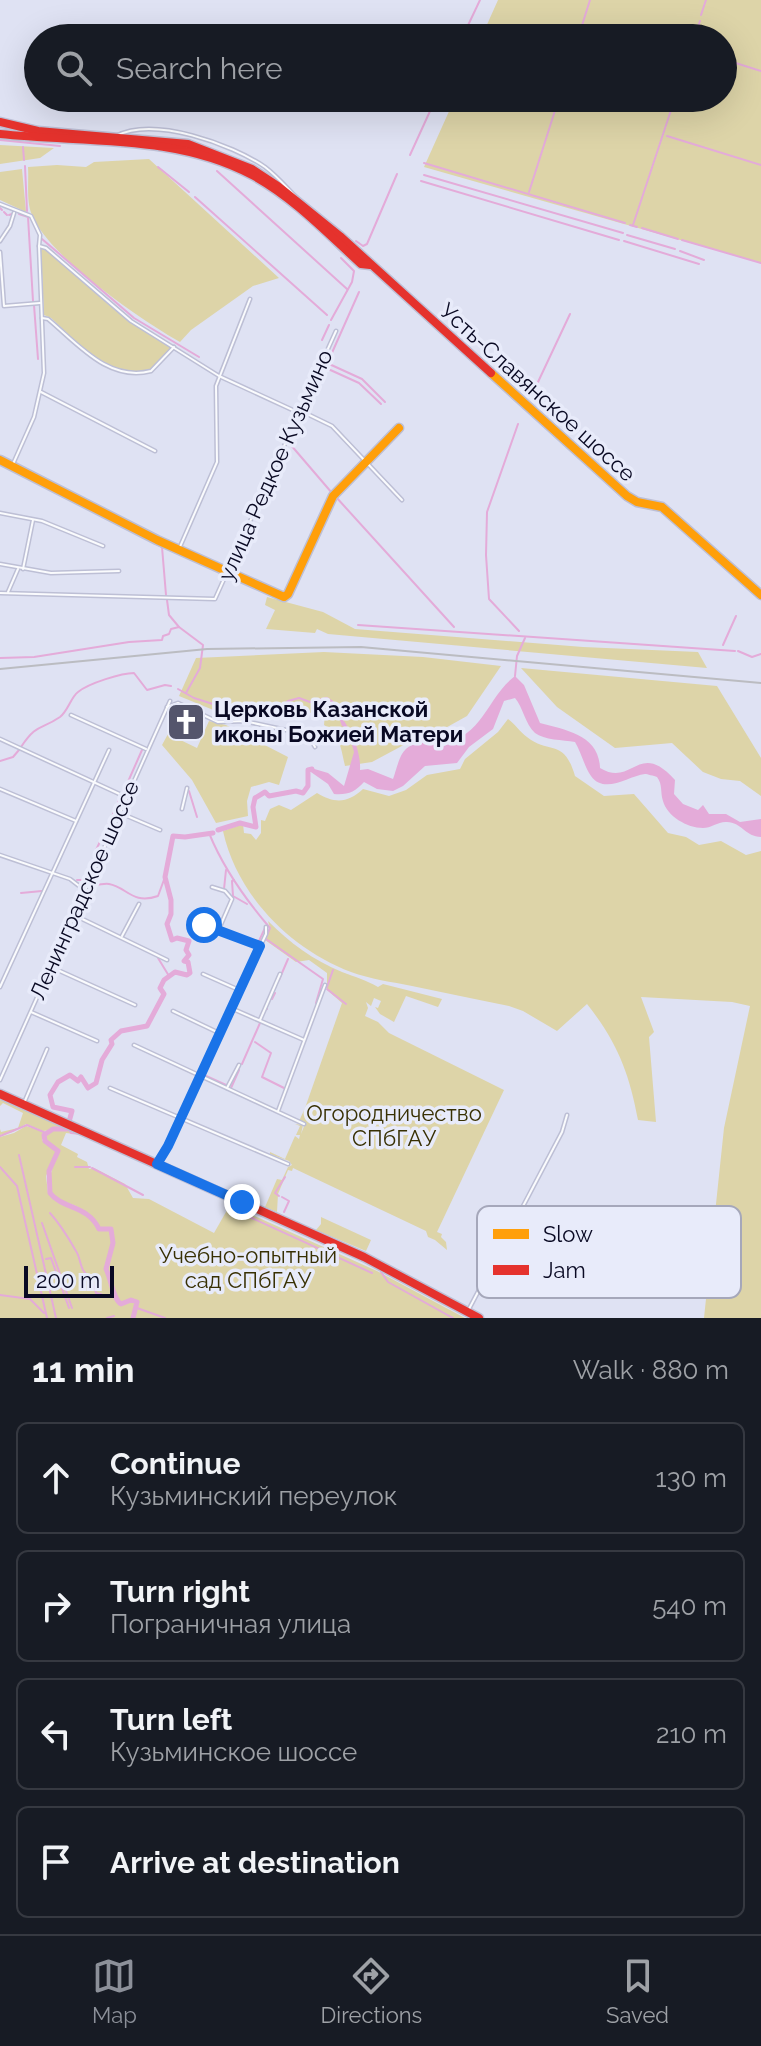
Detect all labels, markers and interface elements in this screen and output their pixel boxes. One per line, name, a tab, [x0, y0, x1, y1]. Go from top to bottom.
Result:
search box	[24, 24, 737, 112]
icon: search	[52, 46, 96, 90]
text: Search here	[116, 51, 283, 86]
street label: Усть-Славянское шоссе	[435, 297, 641, 487]
street label: улица Редкое Кузьмино	[212, 346, 338, 584]
place label: Церковь Казанской иконы Божией Матери	[214, 696, 463, 747]
church icon: Церковь Казанской иконы Божией Матери	[165, 701, 207, 743]
street label: Ленинградское шоссе	[24, 776, 144, 1003]
route start	[186, 907, 222, 943]
park label: Огородничество СПбГАУ	[306, 1100, 482, 1151]
route end	[224, 1184, 260, 1220]
legend	[477, 1206, 741, 1298]
text: Slow	[543, 1221, 593, 1247]
park label: Учебно-опытный сад СПбГАУ	[159, 1242, 337, 1293]
text: Jam	[543, 1257, 586, 1283]
scale bar	[24, 1262, 114, 1298]
text: 200 m	[36, 1267, 100, 1293]
text: 11 min	[32, 1350, 135, 1390]
text: Walk · 880 m	[573, 1355, 729, 1385]
text: Continue	[110, 1446, 241, 1481]
icon: ahead	[34, 1456, 78, 1500]
text: 130 m	[656, 1463, 727, 1493]
text: Кузьминский переулок	[110, 1481, 397, 1511]
text: Turn right	[110, 1574, 250, 1609]
icon: right	[34, 1584, 78, 1628]
text: 540 m	[652, 1591, 727, 1621]
text: Пограничная улица	[110, 1609, 351, 1639]
text: Turn left	[110, 1702, 232, 1737]
icon: left	[34, 1712, 78, 1756]
text: 210 m	[656, 1719, 727, 1749]
text: Кузьминское шоссе	[110, 1737, 357, 1767]
icon: arrive	[34, 1840, 78, 1884]
text: Arrive at destination	[110, 1845, 400, 1880]
tab: Map	[92, 1954, 137, 2028]
tab: Directions	[321, 1954, 422, 2028]
tab: Saved	[606, 1954, 669, 2028]

